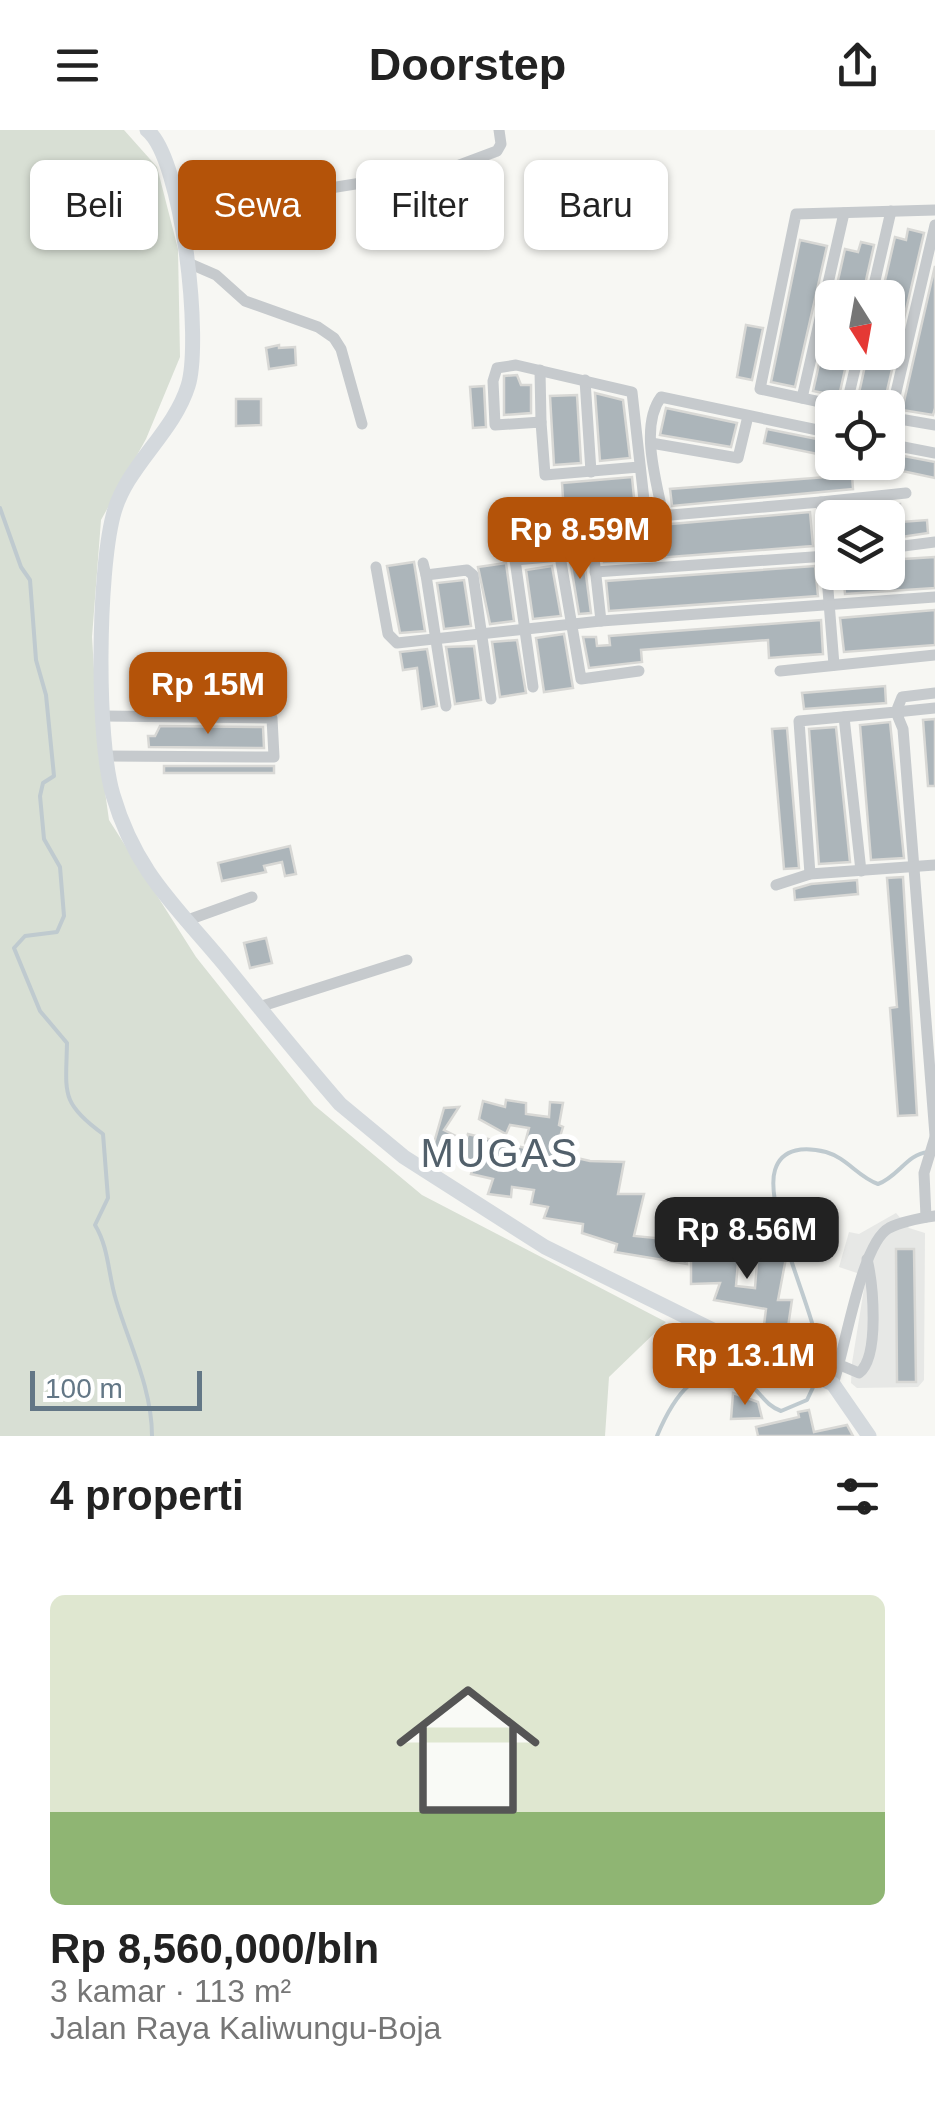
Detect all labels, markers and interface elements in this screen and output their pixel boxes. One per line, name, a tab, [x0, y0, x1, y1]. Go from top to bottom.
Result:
icon: menu	[50, 38, 105, 93]
icon: share	[830, 38, 885, 93]
text: Doorstep	[369, 39, 566, 90]
chip: Beli	[30, 160, 158, 250]
chip: Sewa	[178, 160, 336, 250]
chip: Filter	[356, 160, 504, 250]
chip: Baru	[524, 160, 668, 250]
north arrow	[815, 280, 905, 370]
map controls	[815, 280, 905, 590]
button: locate	[815, 390, 905, 480]
pin: Rp 8.59M	[477, 497, 683, 582]
button: layers	[815, 500, 905, 590]
text: Rp 8.59M	[510, 511, 650, 547]
pin: Rp 15M	[127, 652, 289, 737]
text: Rp 15M	[151, 666, 265, 702]
district label: MUGAS	[420, 1131, 580, 1175]
pin: Rp 8.56M	[644, 1197, 850, 1282]
text: Rp 8.56M	[677, 1211, 817, 1247]
pin: Rp 13.1M	[642, 1323, 848, 1408]
text: Rp 13.1M	[675, 1337, 815, 1373]
scale bar	[30, 1366, 202, 1410]
text: 100 m	[45, 1373, 123, 1404]
icon: filters	[830, 1469, 885, 1524]
text: 4 properti	[50, 1472, 244, 1519]
icon: home	[378, 1660, 558, 1840]
text: Rp 8,560,000/bln	[50, 1925, 379, 1972]
text: 3 kamar · 113 m²	[50, 1973, 291, 2009]
text: Jalan Raya Kaliwungu-Boja	[50, 2010, 441, 2046]

